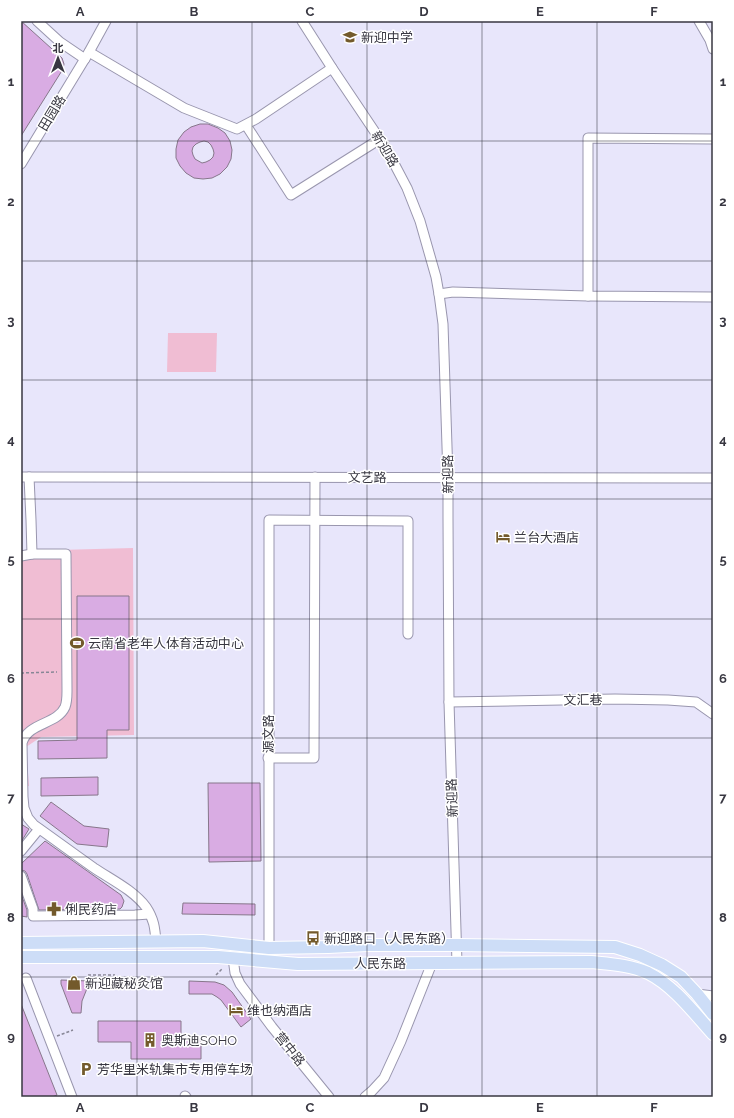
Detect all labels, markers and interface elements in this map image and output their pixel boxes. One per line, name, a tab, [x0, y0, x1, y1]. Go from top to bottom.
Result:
text: A	[76, 4, 85, 19]
text: B	[190, 4, 199, 19]
text: C	[306, 4, 315, 19]
text: D	[419, 4, 429, 19]
text: E	[536, 4, 544, 19]
text: F	[650, 4, 658, 19]
school or university icon: 新迎中学	[342, 29, 358, 45]
place label: 新迎中学	[361, 30, 413, 45]
north arrow	[38, 38, 78, 78]
text: 北	[53, 42, 64, 55]
text: 1	[8, 74, 15, 89]
text: 1	[720, 74, 727, 89]
street label: 田园路	[36, 92, 68, 134]
street label: 新迎路	[369, 128, 401, 170]
text: 2	[7, 194, 15, 209]
text: 2	[719, 194, 727, 209]
text: 3	[7, 313, 15, 328]
text: 3	[719, 313, 727, 328]
text: 4	[7, 432, 15, 447]
text: 4	[719, 432, 727, 447]
street label: 新迎路	[440, 454, 456, 494]
street label: 文艺路	[347, 470, 387, 485]
hotel icon: 兰台大酒店	[495, 529, 511, 545]
place label: 兰台大酒店	[514, 530, 579, 545]
text: 5	[7, 552, 15, 567]
text: 5	[719, 552, 727, 567]
sports icon: 云南省老年人体育活动中心	[69, 635, 85, 651]
place label: 云南省老年人体育活动中心	[88, 636, 244, 651]
text: 6	[7, 671, 15, 686]
text: 6	[719, 671, 727, 686]
street label: 文汇巷	[563, 692, 603, 708]
street label: 源文路	[261, 714, 276, 754]
street label: 新迎路	[444, 778, 460, 818]
text: 7	[7, 790, 15, 805]
text: 7	[719, 790, 727, 805]
pharmacy icon: 俐民药店	[46, 901, 62, 917]
place label: 俐民药店	[65, 902, 117, 917]
text: 8	[7, 910, 15, 925]
text: 8	[719, 910, 727, 925]
bus stop icon: 新迎路口（人民东路）	[305, 930, 321, 946]
place label: 新迎路口（人民东路）	[324, 931, 454, 946]
street label: 人民东路	[354, 956, 406, 971]
shop icon: 新迎藏秘灸馆	[66, 975, 82, 991]
place label: 新迎藏秘灸馆	[85, 976, 163, 991]
hotel icon: 维也纳酒店	[228, 1002, 244, 1018]
place label: 维也纳酒店	[247, 1003, 312, 1018]
text: 9	[7, 1029, 15, 1044]
street label: 营中路	[272, 1029, 308, 1069]
text: 9	[719, 1029, 727, 1044]
building icon: 奥斯迪SOHO	[142, 1032, 158, 1048]
place label: 奥斯迪SOHO	[161, 1033, 237, 1048]
parking icon: 芳华里米轨集市专用停车场	[78, 1061, 94, 1077]
place label: 芳华里米轨集市专用停车场	[97, 1062, 253, 1077]
text: A	[76, 1100, 85, 1115]
text: B	[190, 1100, 199, 1115]
text: C	[306, 1100, 315, 1115]
text: D	[419, 1100, 429, 1115]
text: E	[536, 1100, 544, 1115]
text: F	[650, 1100, 658, 1115]

